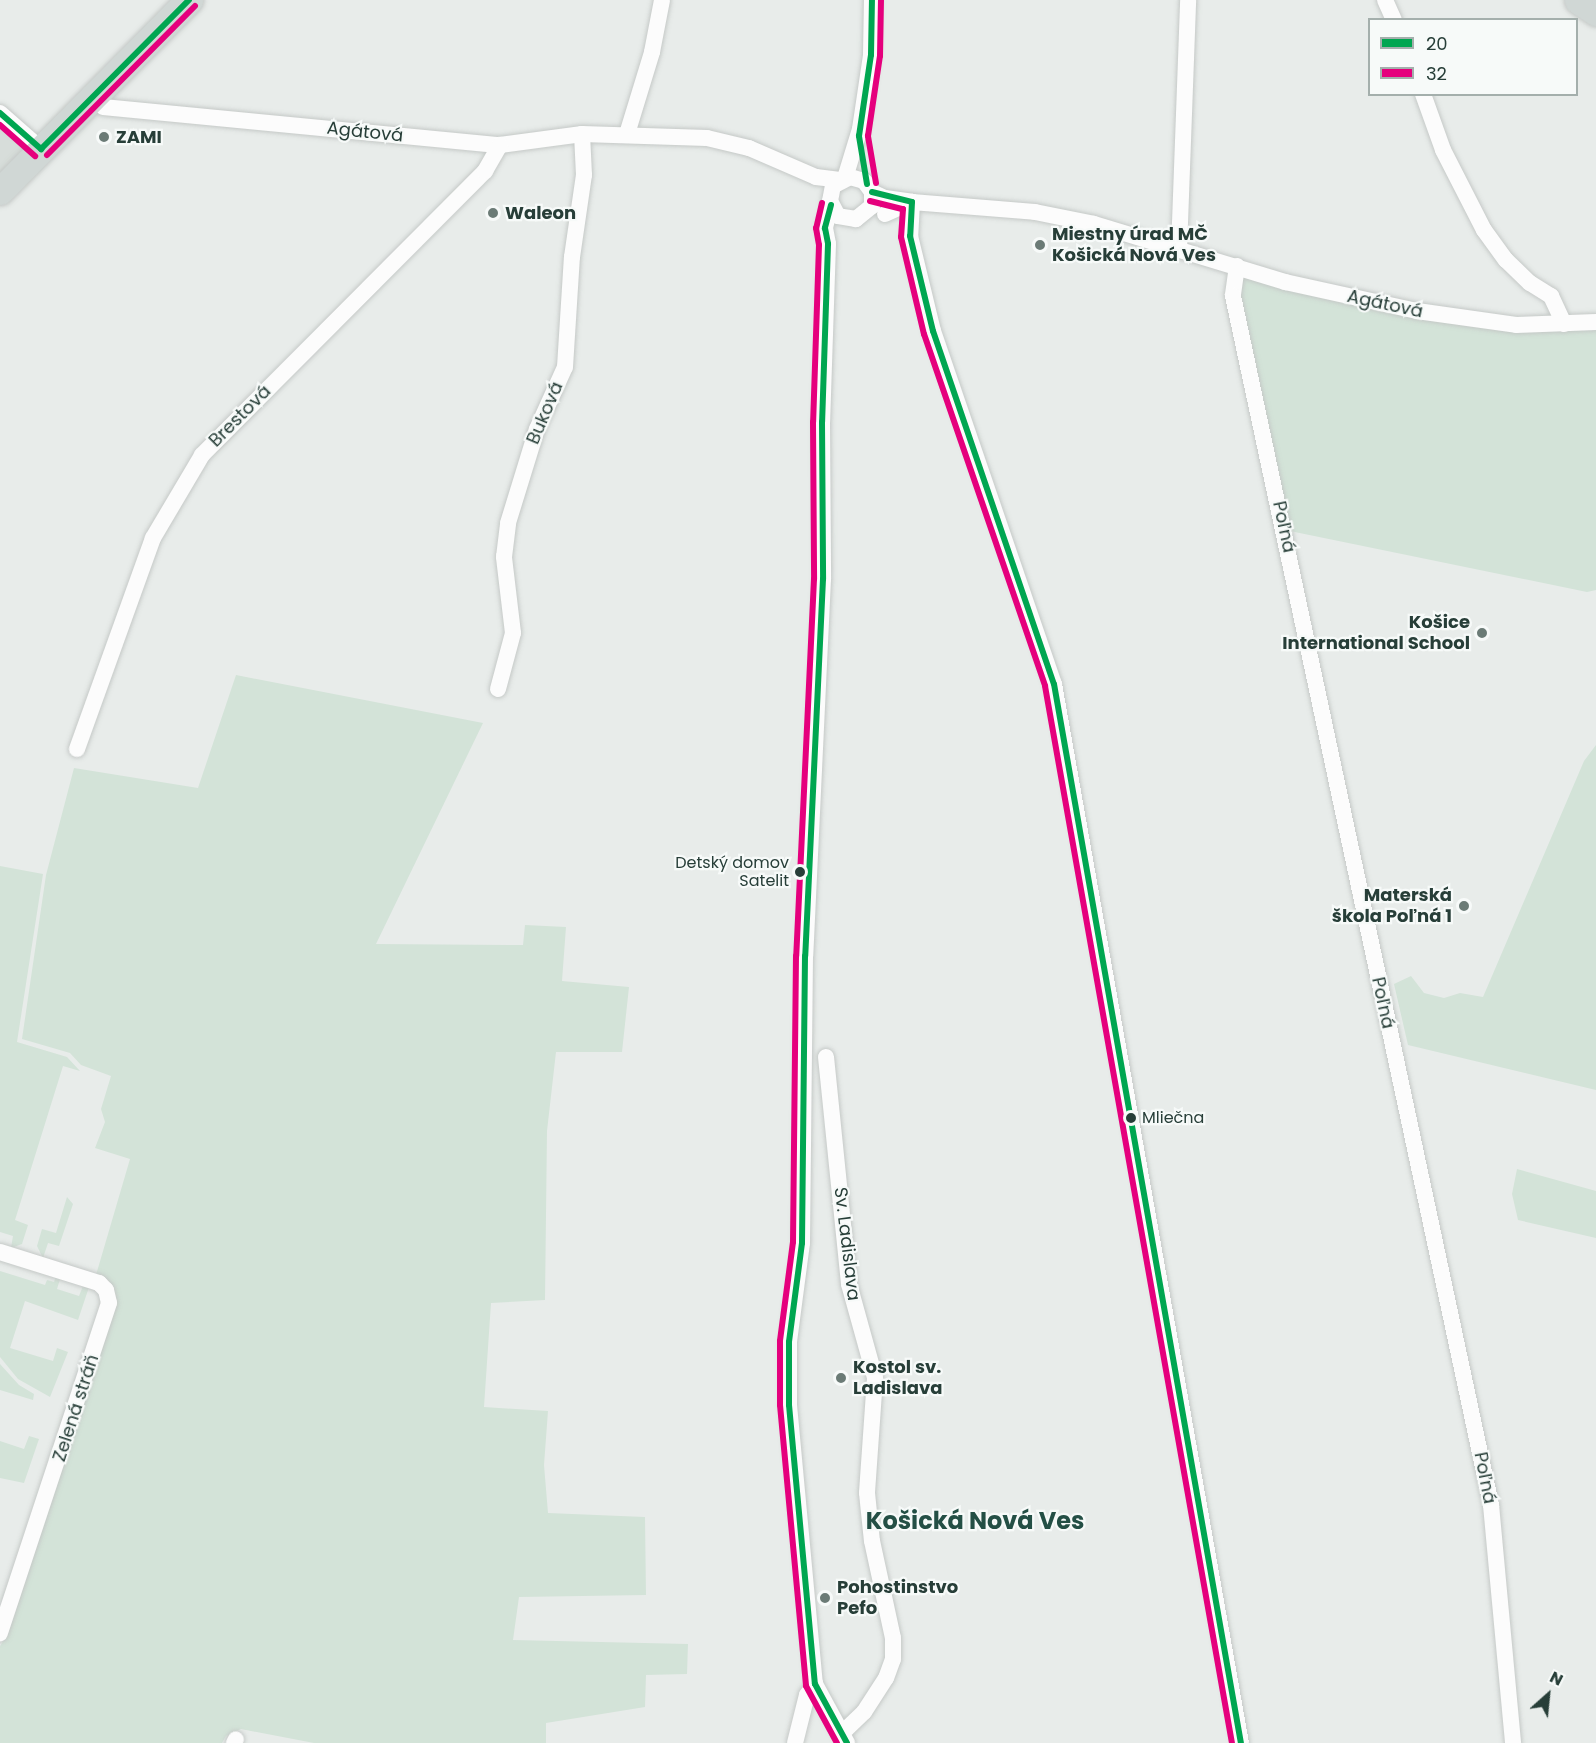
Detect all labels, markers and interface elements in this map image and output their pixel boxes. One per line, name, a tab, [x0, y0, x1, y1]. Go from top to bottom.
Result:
legend	[1368, 18, 1578, 96]
text: 20	[1426, 31, 1448, 56]
text: 32	[1426, 61, 1447, 86]
street label: Agátová	[326, 117, 404, 147]
place label: ZAMI	[116, 126, 162, 148]
marker: ZAMI	[97, 130, 111, 144]
place label: Waleon	[505, 202, 576, 224]
marker: Waleon	[486, 206, 500, 220]
place label: Miestny úrad MČ Košická Nová Ves	[1052, 224, 1216, 266]
marker: Miestny úrad MČ Košická Nová Ves	[1033, 238, 1047, 252]
street label: Agátová	[1345, 285, 1425, 323]
street label: Buková	[522, 379, 568, 447]
street label: Brestová	[205, 381, 275, 451]
street label: Poľná	[1268, 499, 1300, 555]
place label: Košice International School	[1282, 612, 1470, 654]
marker: Košice International School	[1475, 626, 1489, 640]
place label: Detský domov Satelit	[675, 853, 789, 891]
marker: Detský domov Satelit	[794, 866, 806, 878]
place label: Materská škola Poľná 1	[1332, 885, 1452, 928]
marker: Materská škola Poľná 1	[1457, 899, 1471, 913]
street label: Poľná	[1367, 975, 1399, 1031]
place label: Mliečna	[1142, 1108, 1204, 1128]
marker: Mliečna	[1125, 1112, 1137, 1124]
street label: Sv. Ladislava	[829, 1186, 865, 1302]
street label: Zelená stráň	[49, 1352, 103, 1464]
place label: Kostol sv. Ladislava	[853, 1357, 942, 1400]
marker: Kostol sv. Ladislava	[834, 1371, 848, 1385]
street label: Poľná	[1469, 1450, 1501, 1506]
district label: Košická Nová Ves	[866, 1507, 1084, 1535]
place label: Pohostinstvo Pefo	[837, 1577, 958, 1620]
marker: Pohostinstvo Pefo	[818, 1591, 832, 1605]
north arrow	[1518, 1665, 1578, 1725]
text: N	[1546, 1666, 1567, 1691]

